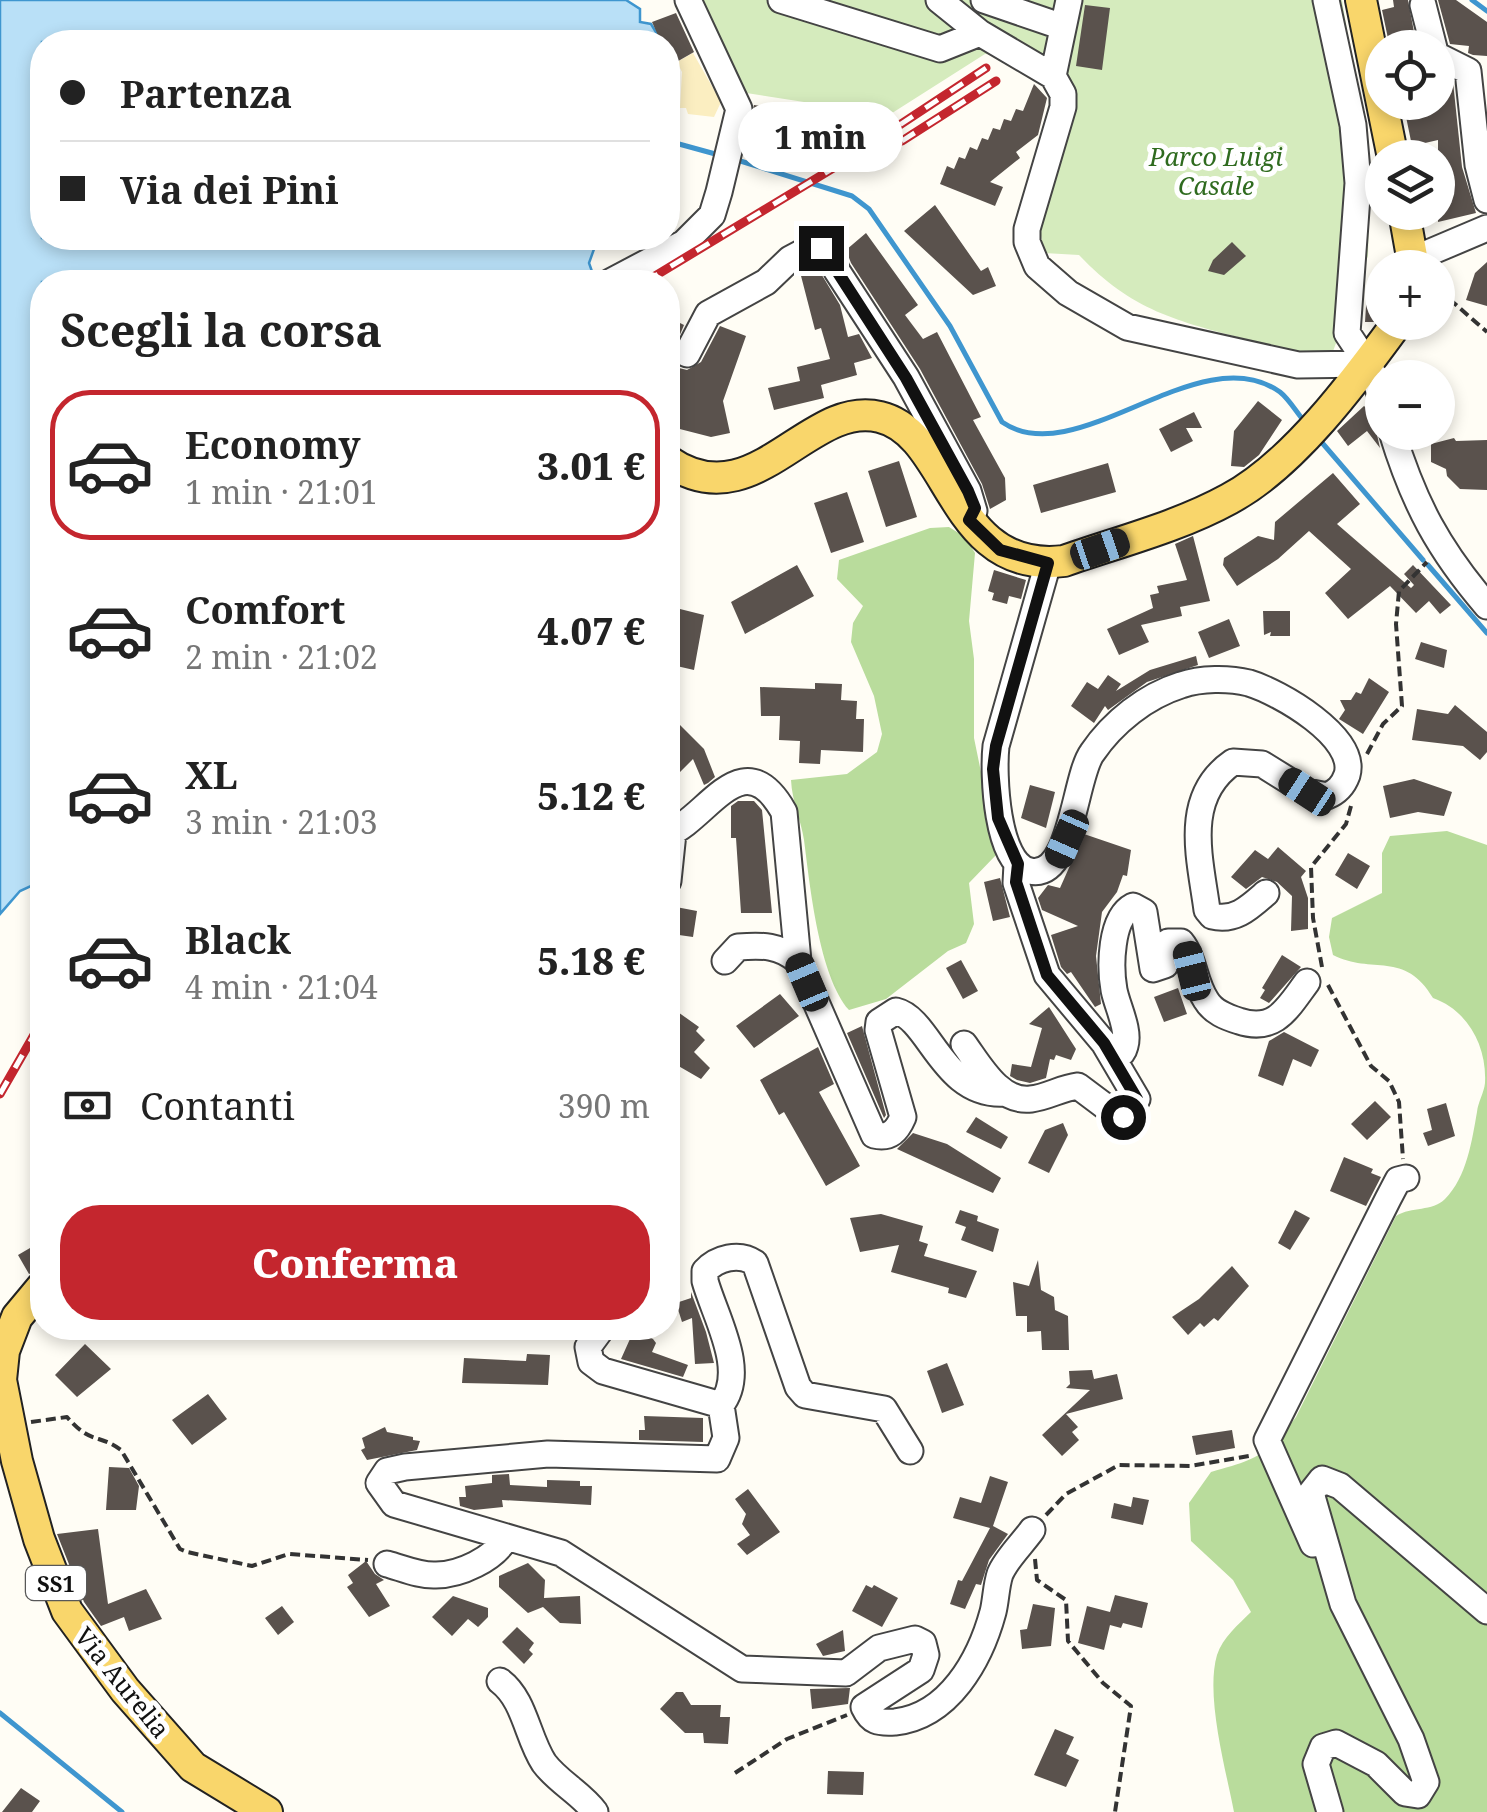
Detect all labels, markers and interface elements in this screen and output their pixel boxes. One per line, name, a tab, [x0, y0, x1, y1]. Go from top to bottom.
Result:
map controls	[1365, 30, 1455, 450]
button: locate	[1365, 30, 1455, 120]
text: Partenza	[120, 67, 292, 119]
callout: 1 min	[738, 103, 904, 173]
text: 1 min	[775, 115, 866, 158]
park label: Parco Luigi Casale	[1148, 139, 1283, 202]
button: layers	[1365, 140, 1455, 230]
text: Via dei Pini	[120, 163, 339, 215]
route end	[799, 226, 844, 271]
button: +	[1365, 250, 1455, 340]
text: Scegli la corsa	[60, 299, 382, 360]
button: −	[1365, 360, 1455, 450]
text: Economy	[185, 418, 361, 470]
icon: car	[65, 420, 155, 510]
text: 3.01 €	[537, 439, 645, 491]
text: 1 min · 21:01	[185, 470, 378, 513]
car	[1067, 525, 1133, 573]
text: Comfort	[185, 583, 345, 635]
icon: car	[65, 585, 155, 675]
text: 4.07 €	[537, 604, 645, 656]
text: 2 min · 21:02	[185, 635, 378, 678]
text: XL	[185, 748, 238, 800]
icon: car	[65, 750, 155, 840]
car	[1274, 763, 1340, 821]
text: 5.12 €	[537, 769, 645, 821]
text: 3 min · 21:03	[185, 800, 378, 843]
car	[1041, 805, 1093, 873]
text: Black	[185, 913, 291, 965]
icon: car	[65, 915, 155, 1005]
text: 5.18 €	[537, 934, 645, 986]
car	[1170, 938, 1214, 1004]
car	[781, 949, 833, 1015]
text: 4 min · 21:04	[185, 965, 378, 1008]
icon: cash	[60, 1078, 115, 1133]
text: Contanti	[140, 1079, 295, 1131]
text: 390 m	[558, 1084, 650, 1127]
route start	[1101, 1095, 1146, 1140]
button: Conferma	[60, 1205, 650, 1320]
road number: SS1	[26, 1566, 86, 1600]
street label: Via Aurelia	[68, 1619, 178, 1745]

